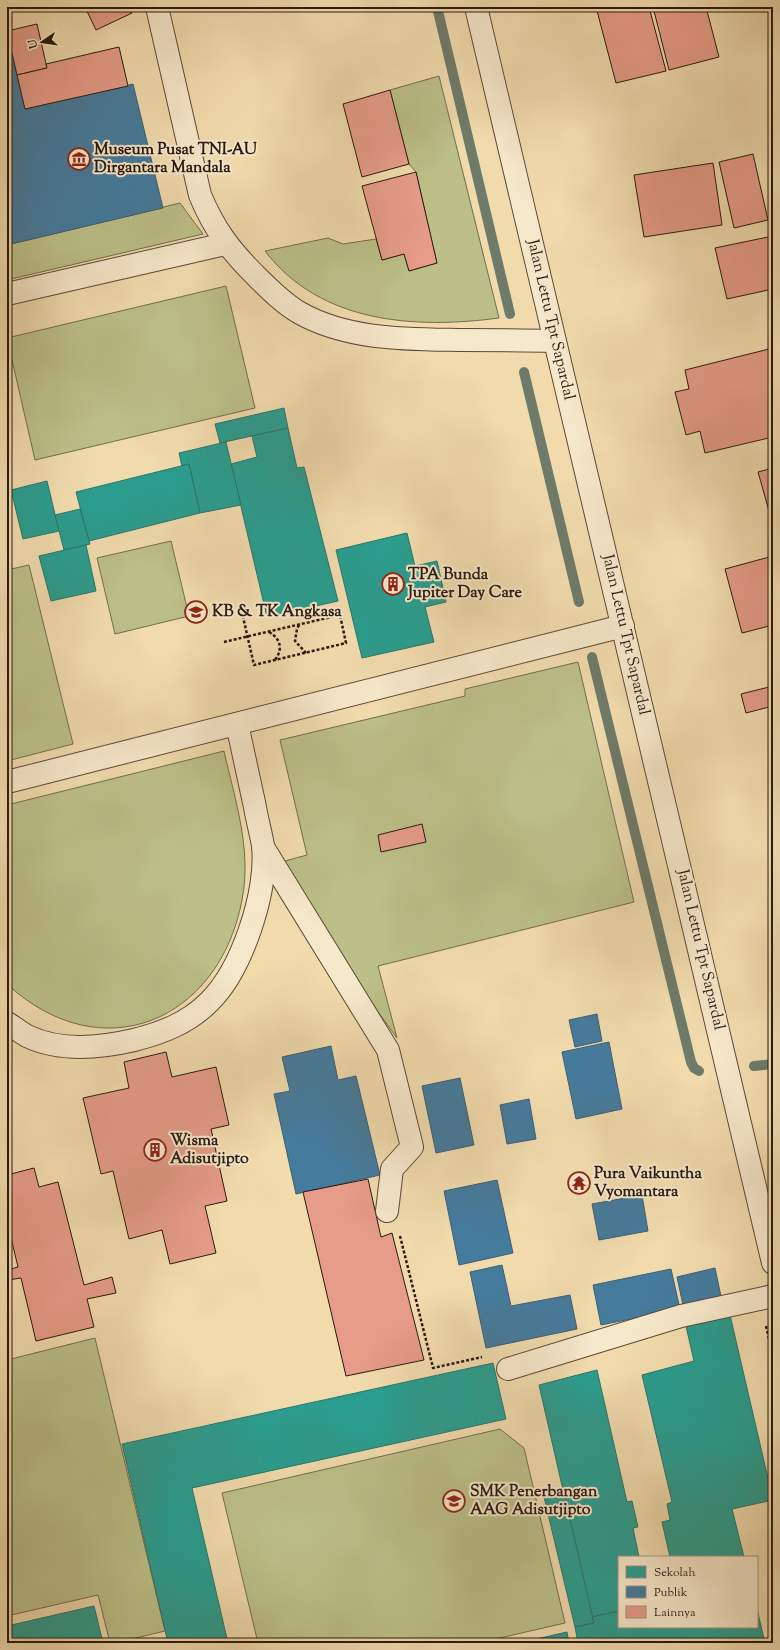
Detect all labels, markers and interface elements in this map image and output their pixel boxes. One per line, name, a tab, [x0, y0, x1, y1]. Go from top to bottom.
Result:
north arrow	[22, 22, 62, 62]
text: U	[24, 38, 42, 51]
place label: Museum Pusat TNI-AU Dirgantara Mandala	[94, 139, 258, 180]
museum icon: Museum Pusat TNI-AU Dirgantara Mandala	[66, 146, 92, 172]
street label: Jalan Lettu Tpt Sapardal	[520, 236, 580, 403]
street label: Jalan Lettu Tpt Sapardal	[595, 551, 655, 718]
place label: TPA Bunda Jupiter Day Care	[406, 564, 523, 605]
building icon: TPA Bunda Jupiter Day Care	[380, 571, 406, 597]
school or university icon: KB & TK Angkasa	[183, 599, 209, 625]
place label: KB & TK Angkasa	[212, 601, 342, 624]
street label: Jalan Lettu Tpt Sapardal	[670, 866, 730, 1033]
place label: Wisma Adisutjipto	[170, 1130, 249, 1171]
building icon: Wisma Adisutjipto	[142, 1137, 168, 1163]
place label: Pura Vaikuntha Vyomantara	[594, 1163, 702, 1204]
temple icon: Pura Vaikuntha Vyomantara	[566, 1170, 592, 1196]
place label: SMK Penerbangan AAG Adisutjipto	[470, 1481, 598, 1522]
school or university icon: SMK Penerbangan AAG Adisutjipto	[441, 1488, 467, 1514]
legend	[618, 1556, 758, 1628]
text: Sekolah	[654, 1564, 695, 1582]
text: Publik	[654, 1584, 688, 1602]
text: Lainnya	[654, 1604, 696, 1622]

